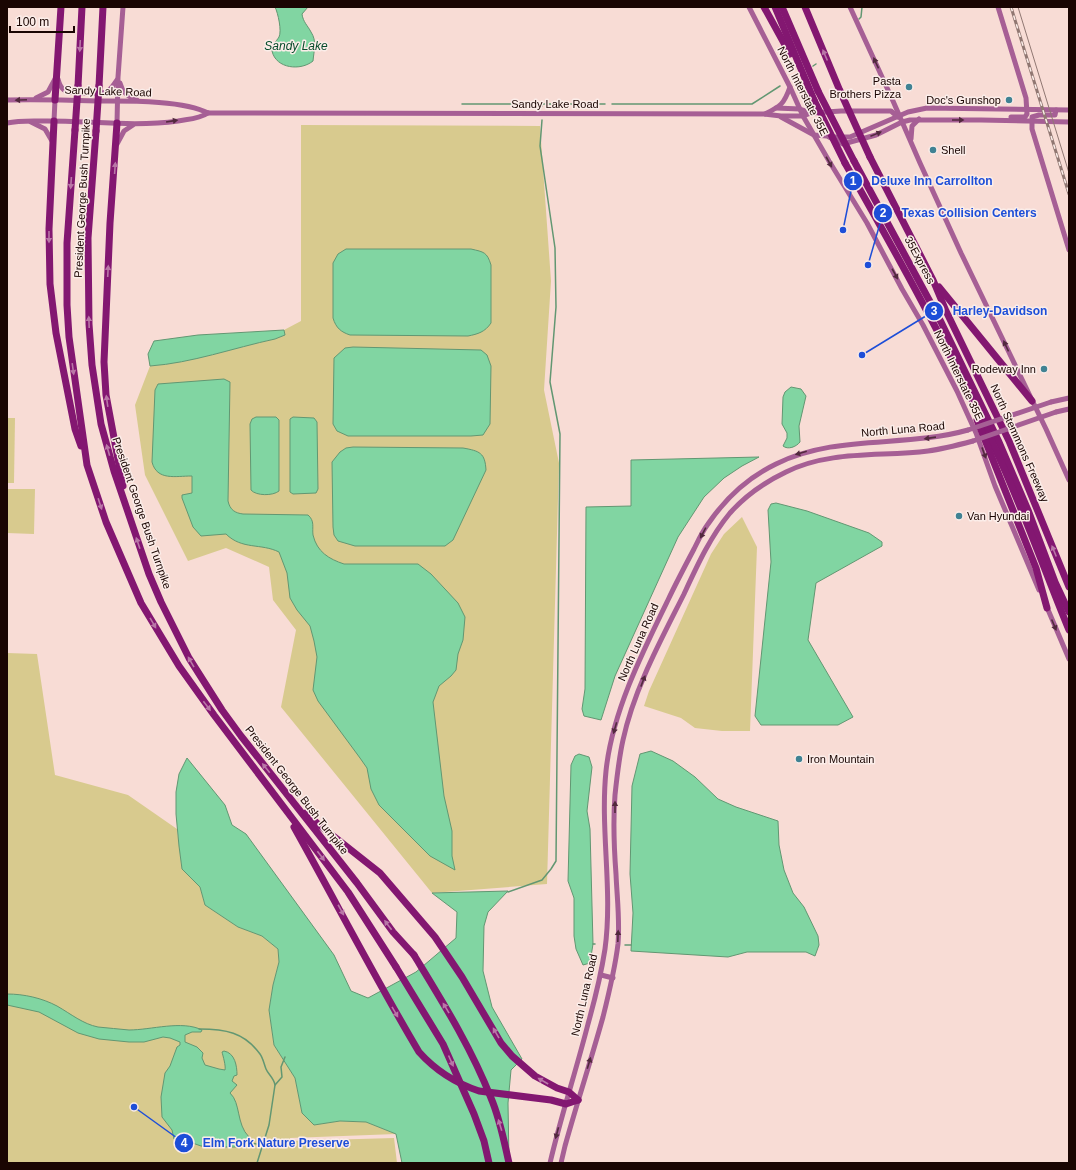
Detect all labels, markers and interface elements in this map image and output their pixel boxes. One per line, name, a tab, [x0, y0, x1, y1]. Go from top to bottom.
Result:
scale bar	[10, 8, 74, 34]
text: 100 m	[16, 15, 49, 29]
water label: Sandy Lake	[264, 39, 328, 53]
one-way arrow	[76, 40, 83, 52]
street label: North Interstate 35E	[775, 44, 831, 138]
one-way arrow	[821, 48, 827, 60]
one-way arrow	[873, 57, 879, 68]
place label: Pasta Brothers Pizza	[829, 75, 902, 100]
marker: Pasta Brothers Pizza	[904, 82, 914, 92]
street label: Sandy Lake Road	[64, 83, 152, 99]
place label: Doc's Gunshop	[926, 94, 1001, 106]
marker: Doc's Gunshop	[1004, 95, 1014, 105]
one-way arrow	[15, 96, 27, 103]
street label: Sandy Lake Road	[511, 98, 599, 110]
one-way arrow	[952, 116, 964, 123]
street label: President George Bush Turnpike	[72, 118, 92, 278]
one-way arrow	[166, 118, 178, 124]
one-way arrow	[871, 131, 883, 137]
place label: Shell	[941, 144, 965, 156]
marker: Shell	[928, 145, 938, 155]
one-way arrow	[826, 156, 833, 168]
one-way arrow	[111, 162, 118, 174]
callout: Deluxe Inn Carrollton	[843, 169, 1001, 193]
text: 1	[850, 174, 857, 188]
text: Deluxe Inn Carrollton	[871, 174, 993, 188]
one-way arrow	[68, 177, 75, 189]
callout: Texas Collision Centers	[873, 201, 1044, 225]
text: 2	[880, 206, 887, 220]
text: Texas Collision Centers	[901, 206, 1037, 220]
one-way arrow	[46, 231, 52, 244]
street label: 35Express	[902, 234, 938, 286]
one-way arrow	[104, 265, 111, 277]
one-way arrow	[891, 269, 898, 280]
callout: Harley-Davidson	[924, 299, 1055, 323]
text: 3	[931, 304, 938, 318]
text: Harley-Davidson	[953, 304, 1047, 318]
one-way arrow	[86, 315, 92, 328]
street label: North Interstate 35E	[932, 328, 986, 422]
one-way arrow	[1003, 340, 1009, 352]
one-way arrow	[70, 363, 76, 375]
place label: Rodeway Inn	[972, 363, 1036, 375]
marker: Rodeway Inn	[1039, 364, 1049, 374]
street label: North Stemmons Freeway	[989, 382, 1052, 504]
one-way arrow	[104, 394, 110, 407]
street label: North Luna Road	[861, 419, 945, 439]
one-way arrow	[924, 435, 936, 441]
street label: President George Bush Turnpike	[110, 436, 174, 590]
one-way arrow	[105, 444, 111, 456]
one-way arrow	[981, 448, 987, 460]
one-way arrow	[795, 450, 807, 456]
one-way arrow	[97, 499, 103, 511]
place label: Van Hyundai	[967, 510, 1029, 522]
marker: Van Hyundai	[954, 511, 964, 521]
one-way arrow	[699, 527, 706, 539]
one-way arrow	[135, 536, 141, 548]
one-way arrow	[1051, 544, 1057, 556]
street label: North Luna Road	[615, 601, 661, 683]
one-way arrow	[149, 617, 156, 629]
one-way arrow	[1051, 620, 1057, 631]
one-way arrow	[187, 656, 194, 667]
one-way arrow	[640, 674, 646, 686]
one-way arrow	[203, 701, 211, 712]
one-way arrow	[611, 721, 617, 734]
street label: President George Bush Turnpike	[243, 723, 351, 857]
place label: Iron Mountain	[807, 753, 874, 765]
marker: Iron Mountain	[794, 754, 804, 764]
one-way arrow	[261, 762, 270, 773]
one-way arrow	[612, 800, 618, 813]
one-way arrow	[317, 850, 325, 861]
one-way arrow	[337, 904, 344, 915]
one-way arrow	[384, 920, 392, 930]
one-way arrow	[615, 929, 621, 942]
street label: North Luna Road	[569, 953, 599, 1037]
one-way arrow	[442, 1002, 449, 1014]
one-way arrow	[392, 1006, 399, 1018]
one-way arrow	[492, 1027, 499, 1039]
one-way arrow	[448, 1056, 454, 1067]
one-way arrow	[586, 1057, 592, 1069]
one-way arrow	[537, 1077, 549, 1084]
one-way arrow	[497, 1119, 503, 1131]
one-way arrow	[554, 1127, 560, 1140]
callout: Elm Fork Nature Preserve	[174, 1131, 357, 1155]
text: 4	[181, 1136, 188, 1150]
text: Elm Fork Nature Preserve	[203, 1136, 350, 1150]

